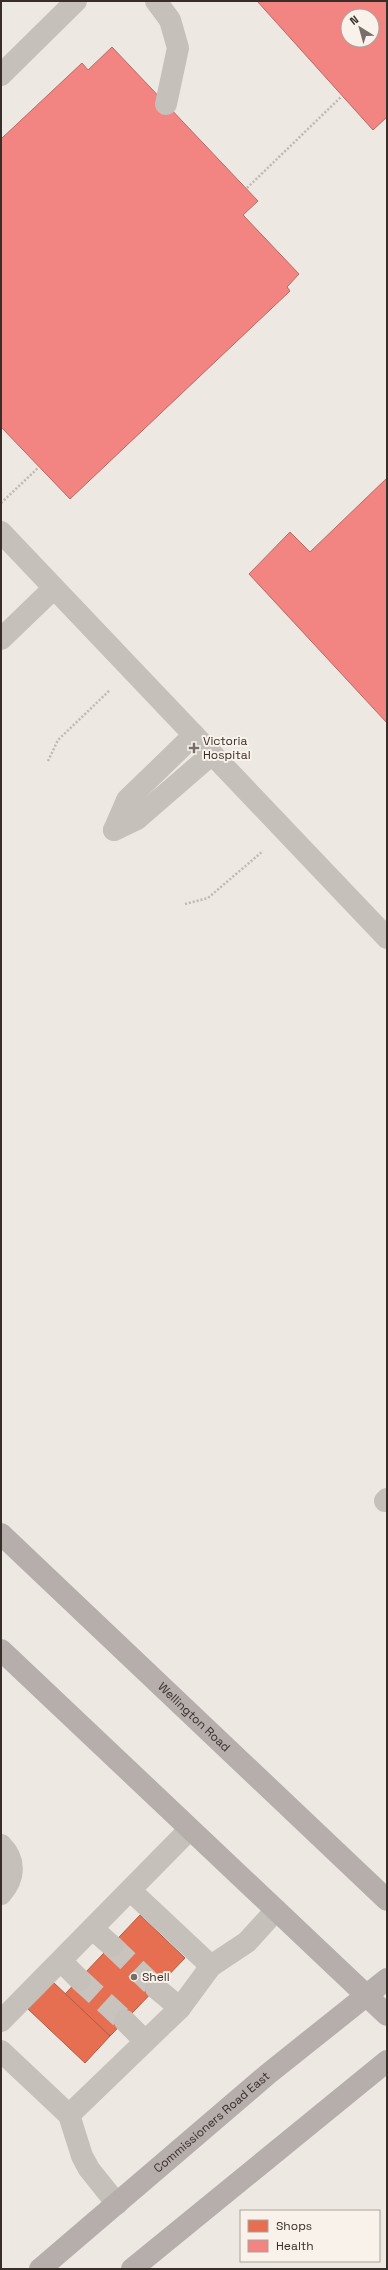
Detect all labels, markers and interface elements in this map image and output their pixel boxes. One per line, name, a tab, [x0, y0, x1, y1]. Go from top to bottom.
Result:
north arrow	[340, 8, 380, 48]
text: N	[347, 12, 361, 28]
place label: Victoria Hospital	[203, 733, 251, 763]
marker: Victoria Hospital	[188, 742, 200, 754]
street label: Wellington Road	[154, 1679, 234, 1755]
place label: Shell	[142, 1969, 170, 1985]
marker: Shell	[129, 1972, 139, 1982]
street label: Commissioners Road East	[150, 2068, 273, 2176]
legend	[240, 2210, 380, 2262]
text: Shops	[276, 2218, 312, 2234]
text: Health	[276, 2238, 314, 2254]

